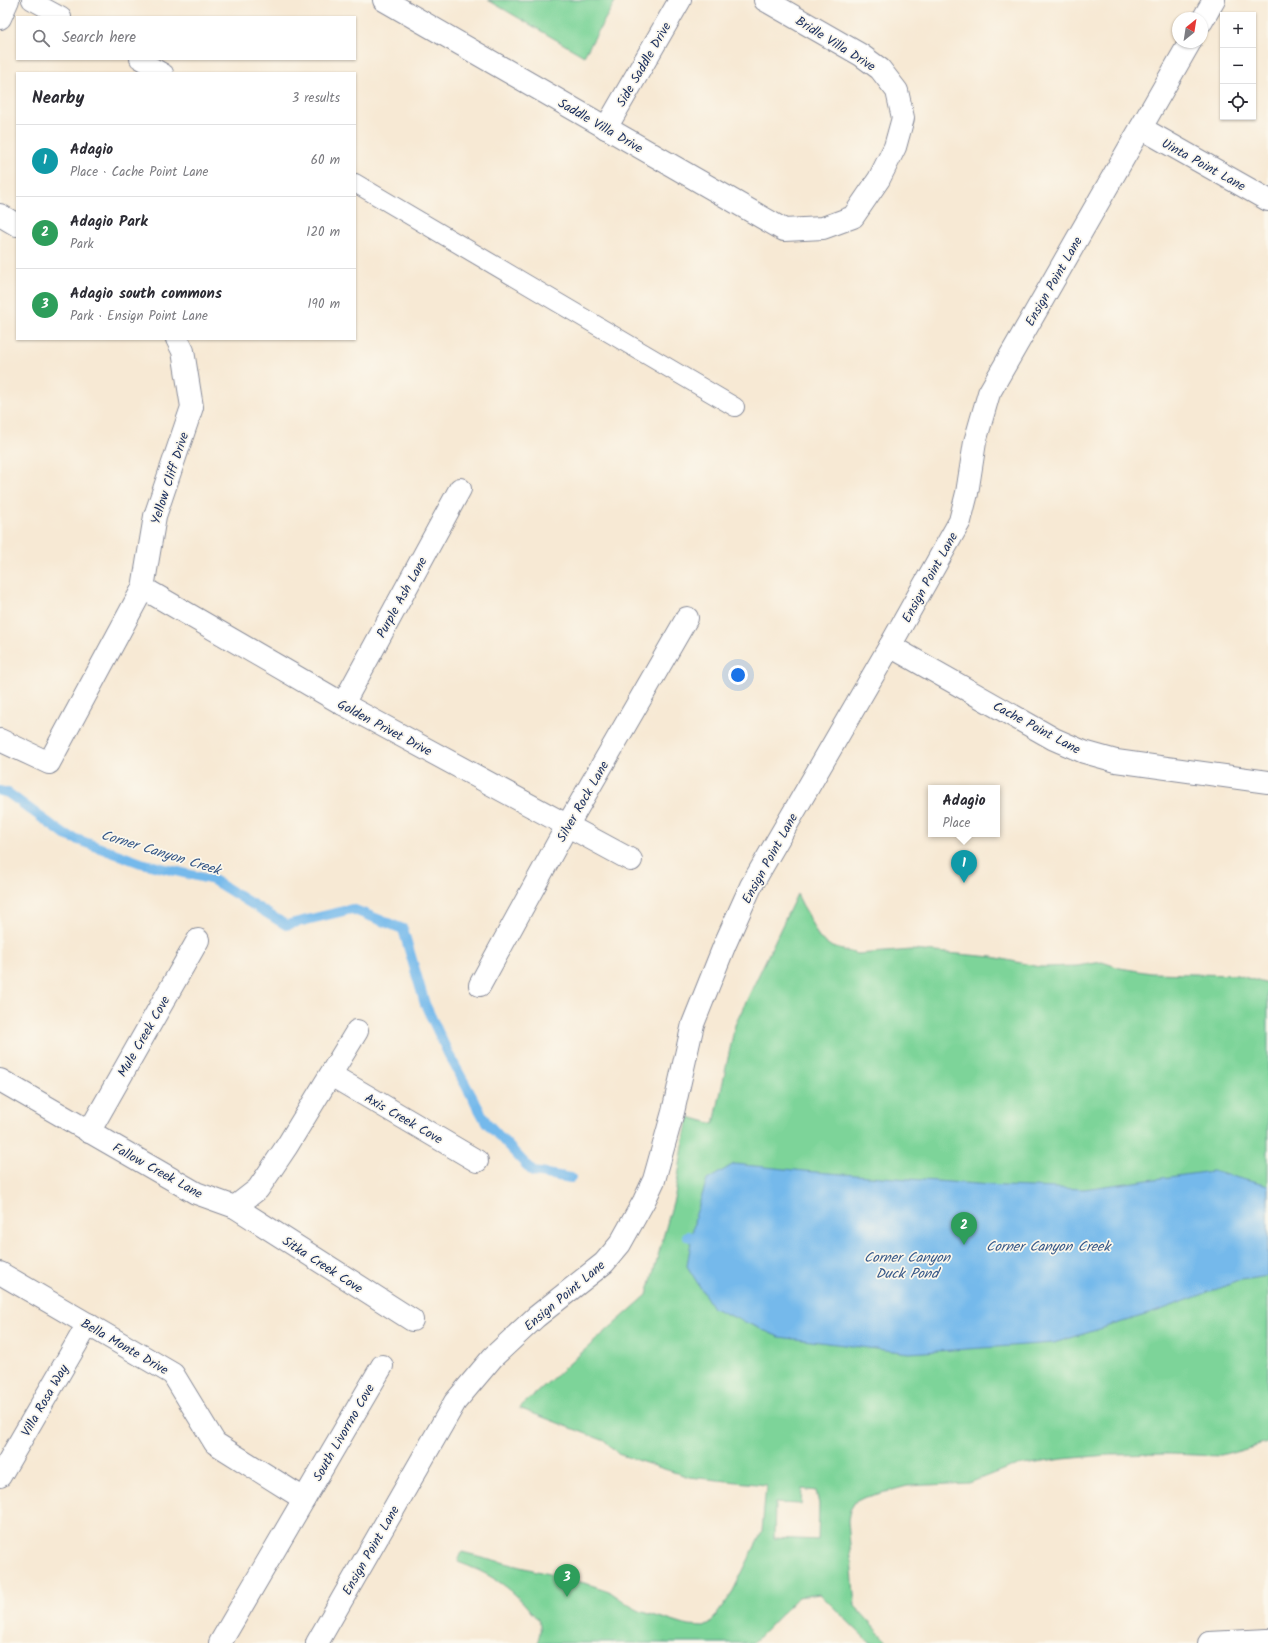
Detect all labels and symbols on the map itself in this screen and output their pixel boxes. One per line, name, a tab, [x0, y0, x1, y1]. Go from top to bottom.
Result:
street label: Bridle Villa Drive	[791, 11, 880, 77]
north arrow	[1172, 12, 1208, 48]
street label: Side Saddle Drive	[611, 18, 677, 111]
street label: Saddle Villa Drive	[554, 93, 647, 159]
street label: Uinta Point Lane	[1157, 134, 1249, 197]
street label: Ensign Point Lane	[1020, 233, 1089, 331]
street label: Yellow Cliff Drive	[146, 430, 195, 527]
street label: Ensign Point Lane	[897, 528, 964, 627]
street label: Purple Ash Lane	[371, 553, 433, 642]
your location	[728, 665, 748, 685]
street label: Golden Privet Drive	[333, 694, 436, 762]
street label: Cache Point Lane	[989, 696, 1084, 760]
street label: Silver Rock Lane	[552, 757, 615, 846]
street label: Ensign Point Lane	[737, 809, 804, 908]
water label: Corner Canyon Creek	[98, 824, 226, 882]
pin: 1	[951, 850, 977, 883]
street label: Mule Creek Cove	[112, 992, 176, 1081]
street label: Axis Creek Cove	[360, 1088, 446, 1150]
street label: Fallow Creek Lane	[108, 1138, 206, 1205]
pin: 2	[951, 1212, 977, 1245]
street label: Sitka Creek Cove	[278, 1231, 367, 1299]
water label: Corner Canyon Creek	[986, 1236, 1112, 1258]
water label: Corner Canyon Duck Pond	[864, 1247, 952, 1285]
street label: Ensign Point Lane	[520, 1256, 610, 1337]
street label: Bella Monte Drive	[77, 1314, 172, 1381]
street label: Villa Rosa Way	[16, 1360, 75, 1441]
street label: South Livorrno Cove	[308, 1380, 381, 1485]
street label: Ensign Point Lane	[337, 1502, 406, 1600]
pin: 3	[554, 1564, 580, 1597]

